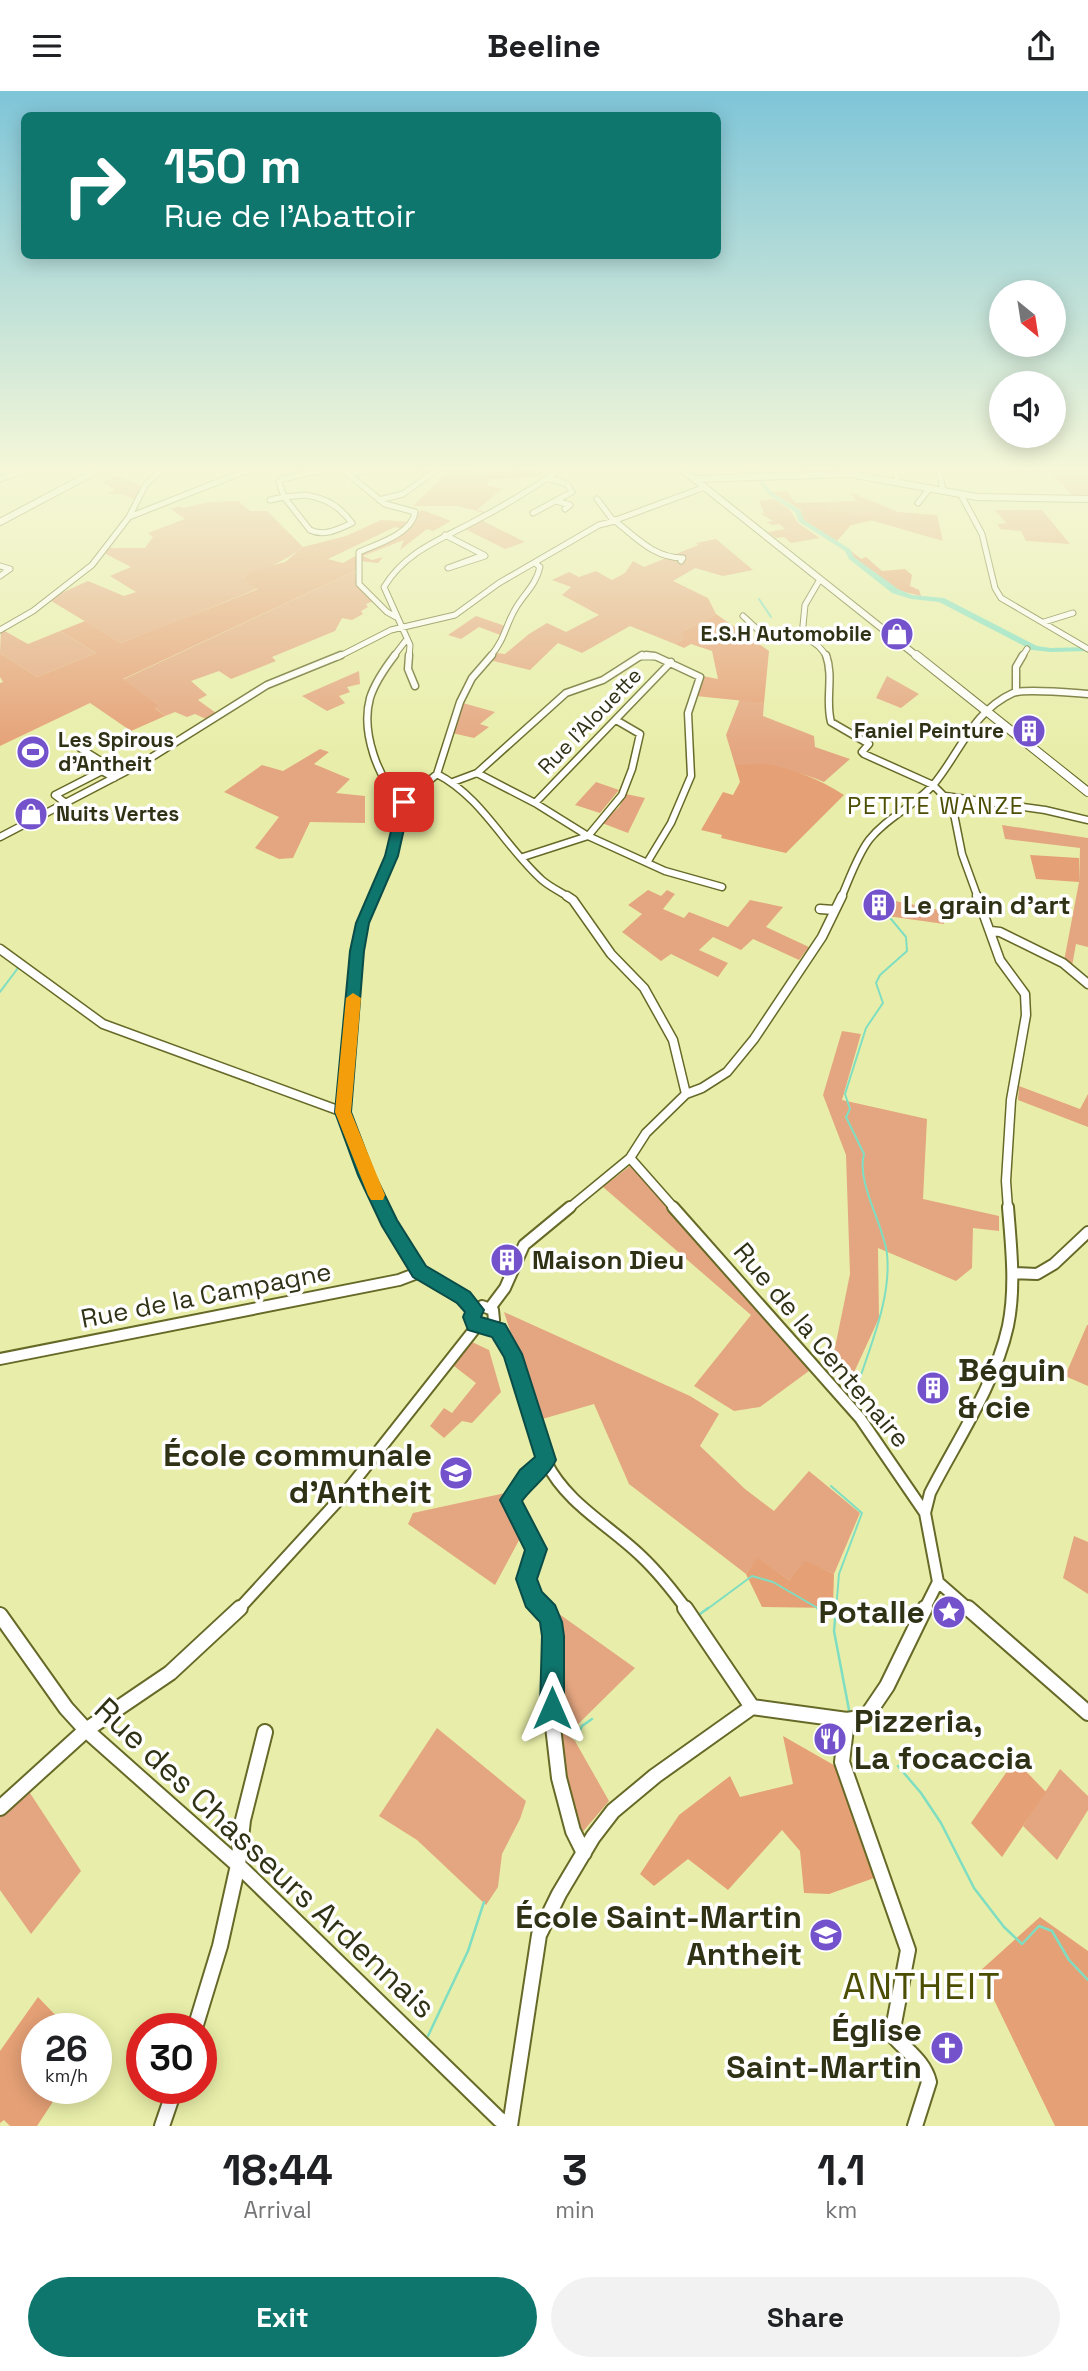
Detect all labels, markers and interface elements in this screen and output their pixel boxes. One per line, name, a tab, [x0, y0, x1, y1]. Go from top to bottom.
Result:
text: Beeline	[487, 26, 601, 66]
icon: menu	[28, 27, 66, 65]
icon: share	[1022, 27, 1060, 65]
text: 150 m	[164, 135, 302, 197]
icon: right	[49, 140, 140, 231]
text: Rue de l'Abattoir	[164, 196, 416, 236]
north arrow	[989, 280, 1066, 357]
map controls	[989, 280, 1066, 448]
button: sound	[989, 371, 1066, 448]
shop icon: E.S.H Automobile	[878, 615, 916, 653]
place label: E.S.H Automobile	[700, 620, 872, 647]
street label: Rue l'Alouette	[532, 662, 647, 780]
building icon: Faniel Peinture	[1010, 712, 1048, 750]
place label: Faniel Peinture	[854, 717, 1004, 744]
place label: Les Spirous d'Antheit	[58, 726, 174, 777]
sports icon: Les Spirous d'Antheit	[14, 733, 52, 771]
pin	[374, 772, 434, 832]
icon: arrive	[385, 783, 423, 821]
district label: PETITE WANZE	[847, 791, 1025, 821]
shop icon: Nuits Vertes	[12, 795, 50, 833]
place label: Nuits Vertes	[56, 800, 179, 827]
building icon: Le grain d'art	[860, 886, 898, 924]
place label: Le grain d'art	[903, 888, 1071, 922]
street label: Rue de la Centenaire	[726, 1235, 918, 1455]
building icon: Maison Dieu	[488, 1241, 526, 1279]
place label: Maison Dieu	[532, 1243, 684, 1277]
street label: Rue de la Campagne	[78, 1254, 334, 1336]
place label: Béguin & cie	[958, 1350, 1066, 1427]
building icon: Béguin & cie	[914, 1369, 952, 1407]
place label: École communale d'Antheit	[163, 1435, 432, 1512]
school or university icon: École communale d'Antheit	[437, 1454, 475, 1492]
place label: Potalle	[818, 1592, 925, 1632]
place icon: Potalle	[930, 1593, 968, 1631]
position arrow	[515, 1671, 589, 1745]
street label: Rue des Chasseurs Ardennais	[86, 1689, 444, 2027]
place label: Pizzeria, La focaccia	[854, 1701, 1032, 1778]
restaurant icon: Pizzeria, La focaccia	[811, 1720, 849, 1758]
place label: École Saint-Martin Antheit	[515, 1897, 802, 1974]
school or university icon: École Saint-Martin Antheit	[807, 1916, 845, 1954]
district label: ANTHEIT	[842, 1963, 1002, 2010]
place label: Église Saint-Martin	[726, 2010, 922, 2087]
speed limit sign: 30	[126, 2013, 217, 2104]
text: 26	[45, 2027, 88, 2071]
church icon: Église Saint-Martin	[928, 2029, 966, 2067]
text: km/h	[45, 2064, 88, 2087]
text: 18:44	[223, 2144, 333, 2197]
text: 3	[562, 2144, 588, 2197]
text: 1.1	[817, 2144, 865, 2197]
text: Arrival	[243, 2195, 312, 2225]
text: min	[555, 2195, 595, 2225]
text: km	[825, 2195, 857, 2225]
button: Exit	[28, 2277, 537, 2357]
button: Share	[551, 2277, 1060, 2357]

